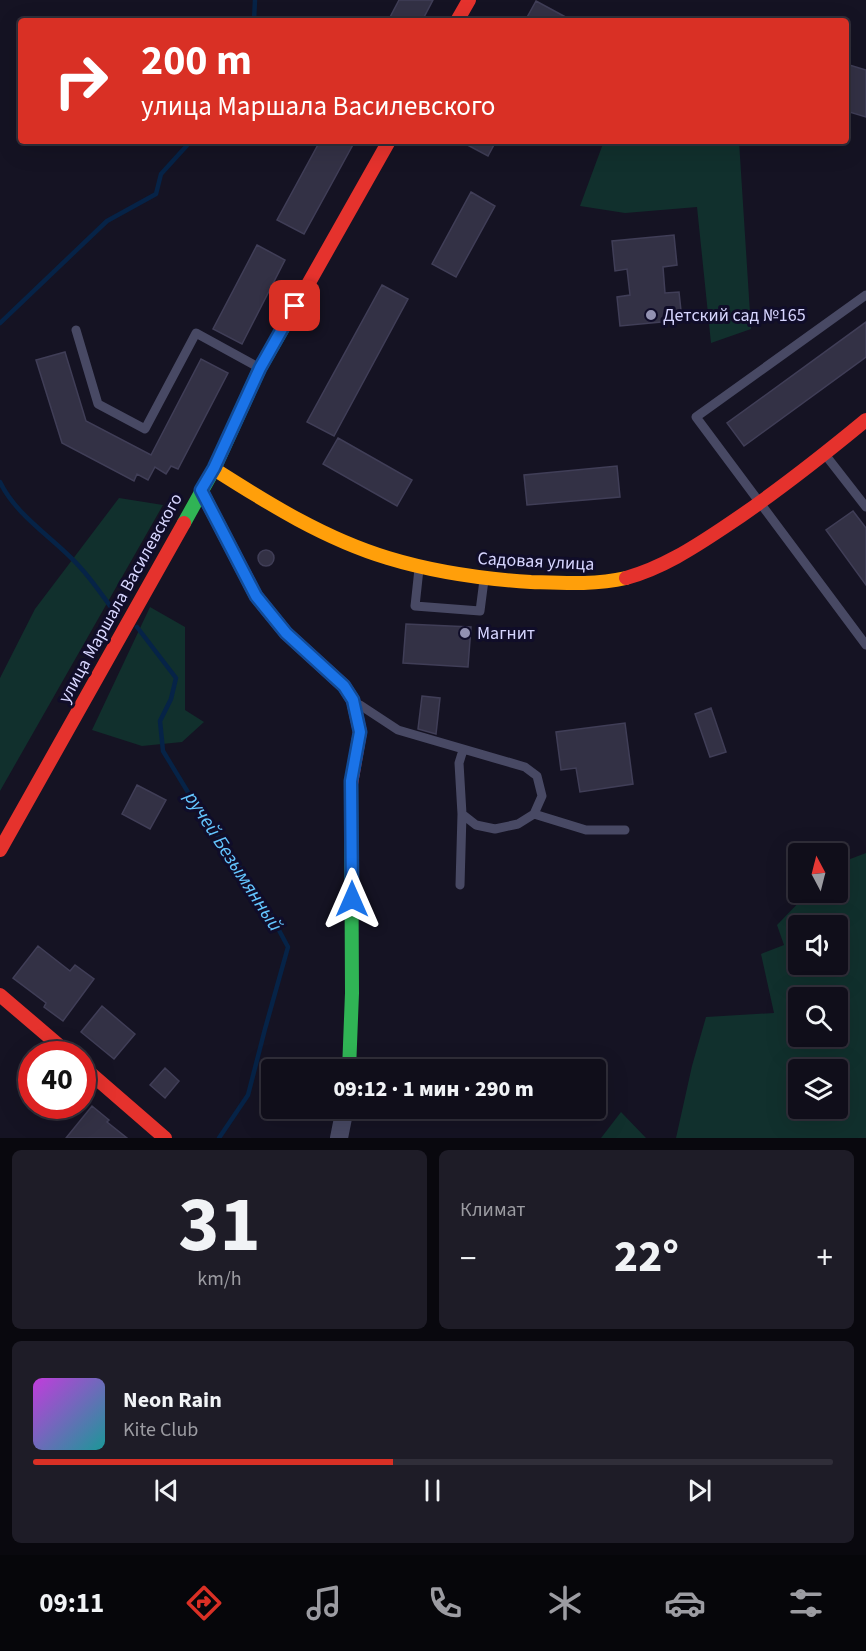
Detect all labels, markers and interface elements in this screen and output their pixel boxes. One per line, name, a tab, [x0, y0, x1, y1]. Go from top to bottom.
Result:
text: 200 m	[141, 31, 252, 91]
icon: right	[42, 42, 120, 120]
text: улица Маршала Василевского	[141, 87, 496, 126]
pin	[269, 280, 320, 331]
icon: arrive	[278, 289, 311, 322]
place label: Детский сад №165	[663, 303, 806, 328]
marker: Детский сад №165	[644, 308, 658, 322]
street label: улица Маршала Василевского	[52, 489, 189, 708]
street label: Садовая улица	[477, 546, 595, 577]
place label: Магнит	[477, 621, 535, 646]
marker: Магнит	[458, 626, 472, 640]
water label: ручей Безымянный	[177, 785, 289, 937]
north arrow	[788, 843, 848, 903]
map controls	[788, 843, 848, 1119]
position arrow	[320, 867, 384, 931]
button: sound	[788, 915, 848, 975]
button: search	[788, 987, 848, 1047]
speed limit sign: 40	[18, 1041, 96, 1119]
button: layers	[788, 1059, 848, 1119]
text: 09:12 · 1 мин · 290 m	[333, 1073, 534, 1105]
text: 31	[178, 1170, 261, 1281]
text: Климат	[460, 1196, 526, 1224]
text: 22°	[614, 1225, 679, 1289]
text: −	[460, 1235, 476, 1282]
text: +	[817, 1235, 833, 1282]
text: km/h	[197, 1265, 242, 1293]
text: Neon Rain	[123, 1384, 222, 1416]
text: Kite Club	[123, 1416, 198, 1444]
icon: previous	[150, 1474, 183, 1507]
icon: pause	[416, 1474, 449, 1507]
icon: next	[683, 1474, 716, 1507]
icon: directions	[183, 1582, 225, 1624]
icon: music	[303, 1582, 345, 1624]
icon: phone	[424, 1582, 466, 1624]
icon: climate	[544, 1582, 586, 1624]
icon: car	[664, 1582, 706, 1624]
icon: filters	[785, 1582, 827, 1624]
text: 09:11	[39, 1584, 104, 1623]

